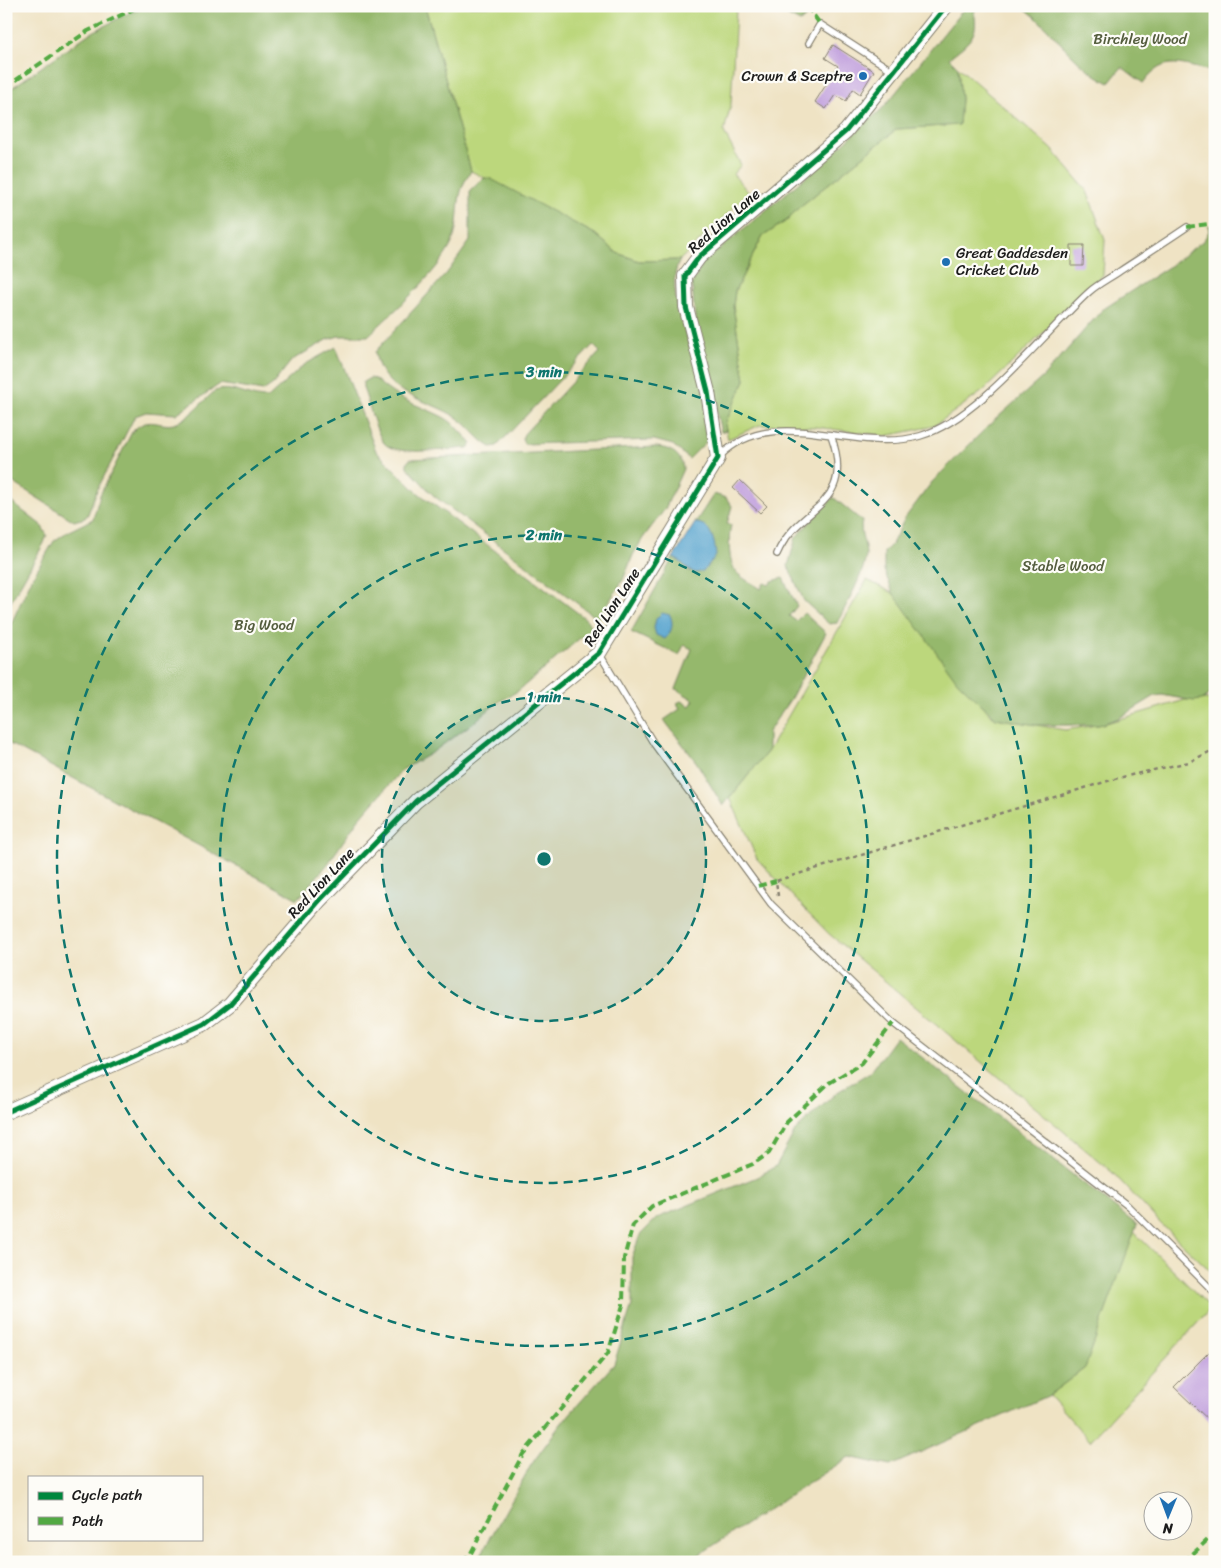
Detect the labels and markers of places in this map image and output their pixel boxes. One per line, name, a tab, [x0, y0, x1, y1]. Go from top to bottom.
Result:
place label: Crown & Sceptre	[742, 63, 853, 89]
marker: Crown & Sceptre	[857, 70, 869, 82]
place label: Great Gaddesden Cricket Club	[956, 240, 1068, 283]
marker: Great Gaddesden Cricket Club	[940, 256, 952, 268]
centre of rings	[535, 850, 553, 868]

